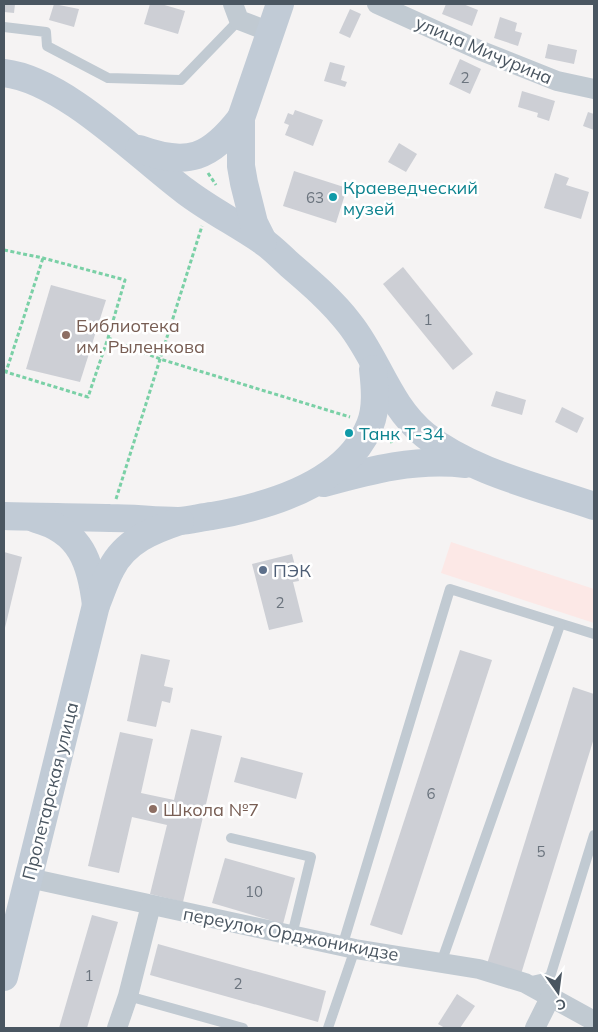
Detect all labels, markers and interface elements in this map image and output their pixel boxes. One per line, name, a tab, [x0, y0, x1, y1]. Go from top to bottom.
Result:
street label: улица Мичурина	[412, 11, 556, 89]
house number: 2	[460, 68, 470, 87]
place label: Краеведческий музей	[343, 176, 478, 220]
house number: 63	[306, 188, 324, 207]
marker: Краеведческий музей	[327, 191, 339, 203]
house number: 1	[423, 310, 433, 329]
place label: Библиотека им. Рыленкова	[76, 314, 205, 358]
marker: Библиотека им. Рыленкова	[60, 329, 72, 341]
place label: Танк Т-34	[359, 422, 444, 445]
marker: Танк Т-34	[343, 427, 355, 439]
place label: ПЭК	[273, 559, 311, 582]
marker: ПЭК	[257, 564, 269, 576]
house number: 2	[275, 593, 285, 612]
street label: Пролетарская улица	[17, 700, 83, 882]
house number: 6	[426, 784, 436, 803]
place label: Школа №7	[163, 798, 259, 821]
marker: Школа №7	[147, 803, 159, 815]
house number: 5	[536, 842, 546, 861]
house number: 10	[245, 882, 263, 901]
street label: переулок Орджоникидзе	[181, 902, 401, 966]
house number: 1	[84, 966, 94, 985]
north arrow	[533, 967, 583, 1017]
house number: 2	[233, 974, 243, 993]
text: С	[554, 995, 568, 1015]

